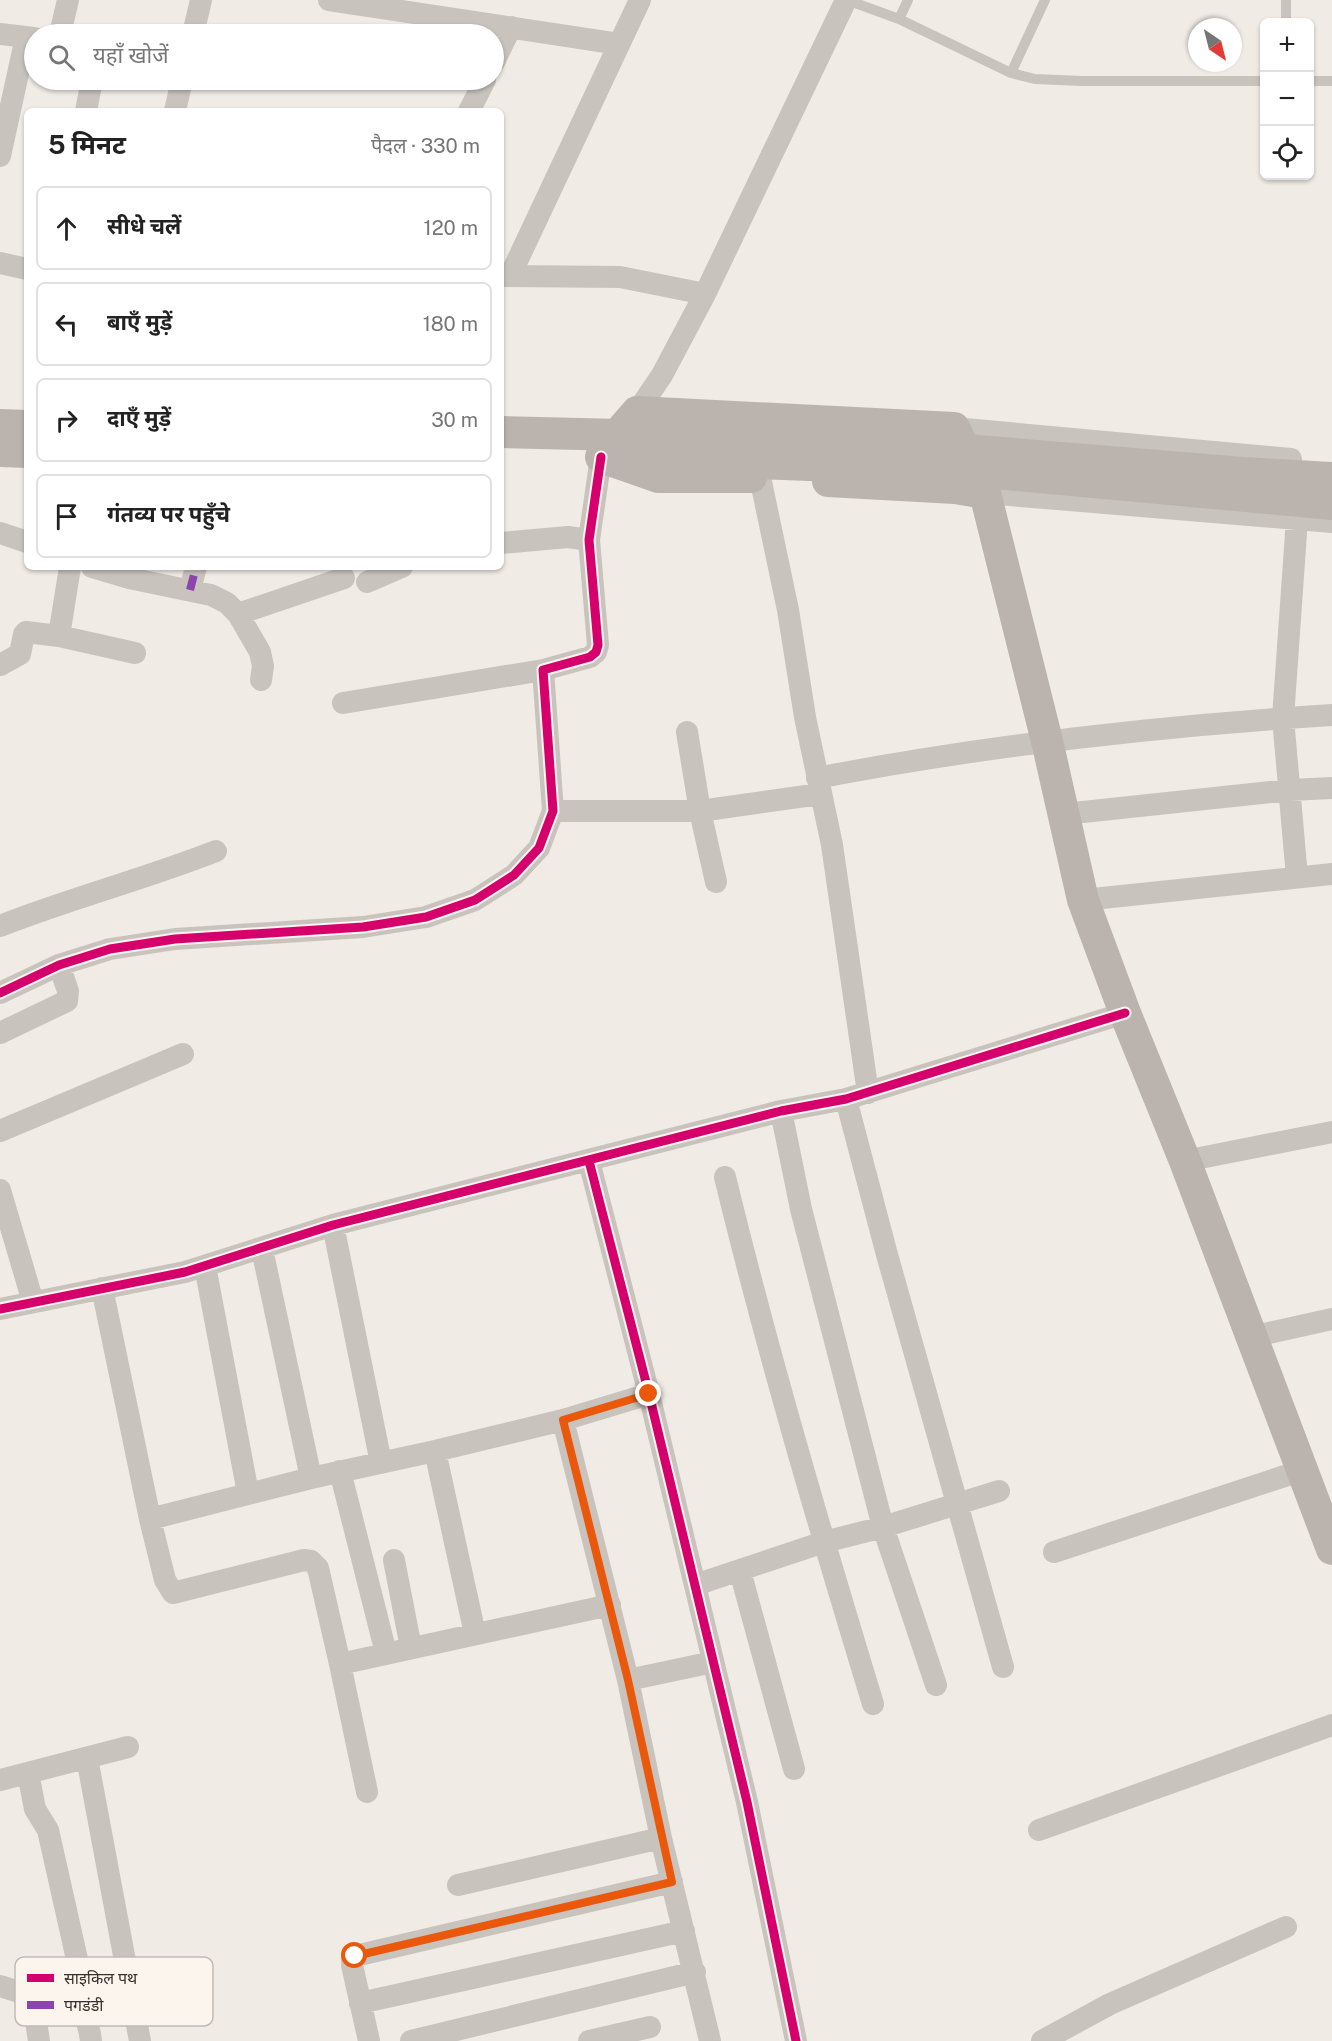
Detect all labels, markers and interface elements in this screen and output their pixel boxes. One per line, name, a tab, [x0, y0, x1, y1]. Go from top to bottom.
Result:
north arrow	[1188, 18, 1242, 72]
map controls	[1260, 18, 1314, 180]
button: +	[1260, 18, 1314, 72]
search box	[24, 24, 504, 90]
icon: search	[45, 41, 78, 74]
text: यहाँ खोजें	[93, 42, 169, 68]
button: −	[1260, 72, 1314, 126]
button: locate	[1260, 126, 1314, 180]
text: 5 मिनट	[48, 129, 126, 160]
text: पैदल · 330 m	[371, 134, 480, 158]
icon: ahead	[50, 212, 83, 245]
text: सीधे चलें	[107, 213, 181, 239]
text: 120 m	[424, 216, 478, 240]
icon: left	[50, 308, 83, 341]
text: बाएँ मुड़ें	[107, 309, 172, 335]
text: 180 m	[423, 312, 478, 336]
icon: right	[50, 404, 83, 437]
text: दाएँ मुड़ें	[107, 405, 171, 431]
text: 30 m	[431, 408, 478, 432]
icon: arrive	[50, 500, 83, 533]
text: गंतव्य पर पहुँचे	[107, 501, 230, 527]
route end	[635, 1380, 661, 1406]
route start	[341, 1942, 367, 1968]
legend	[15, 1957, 213, 2026]
text: साइकिल पथ	[64, 1969, 138, 1988]
text: पगडंडी	[64, 1996, 104, 2015]

